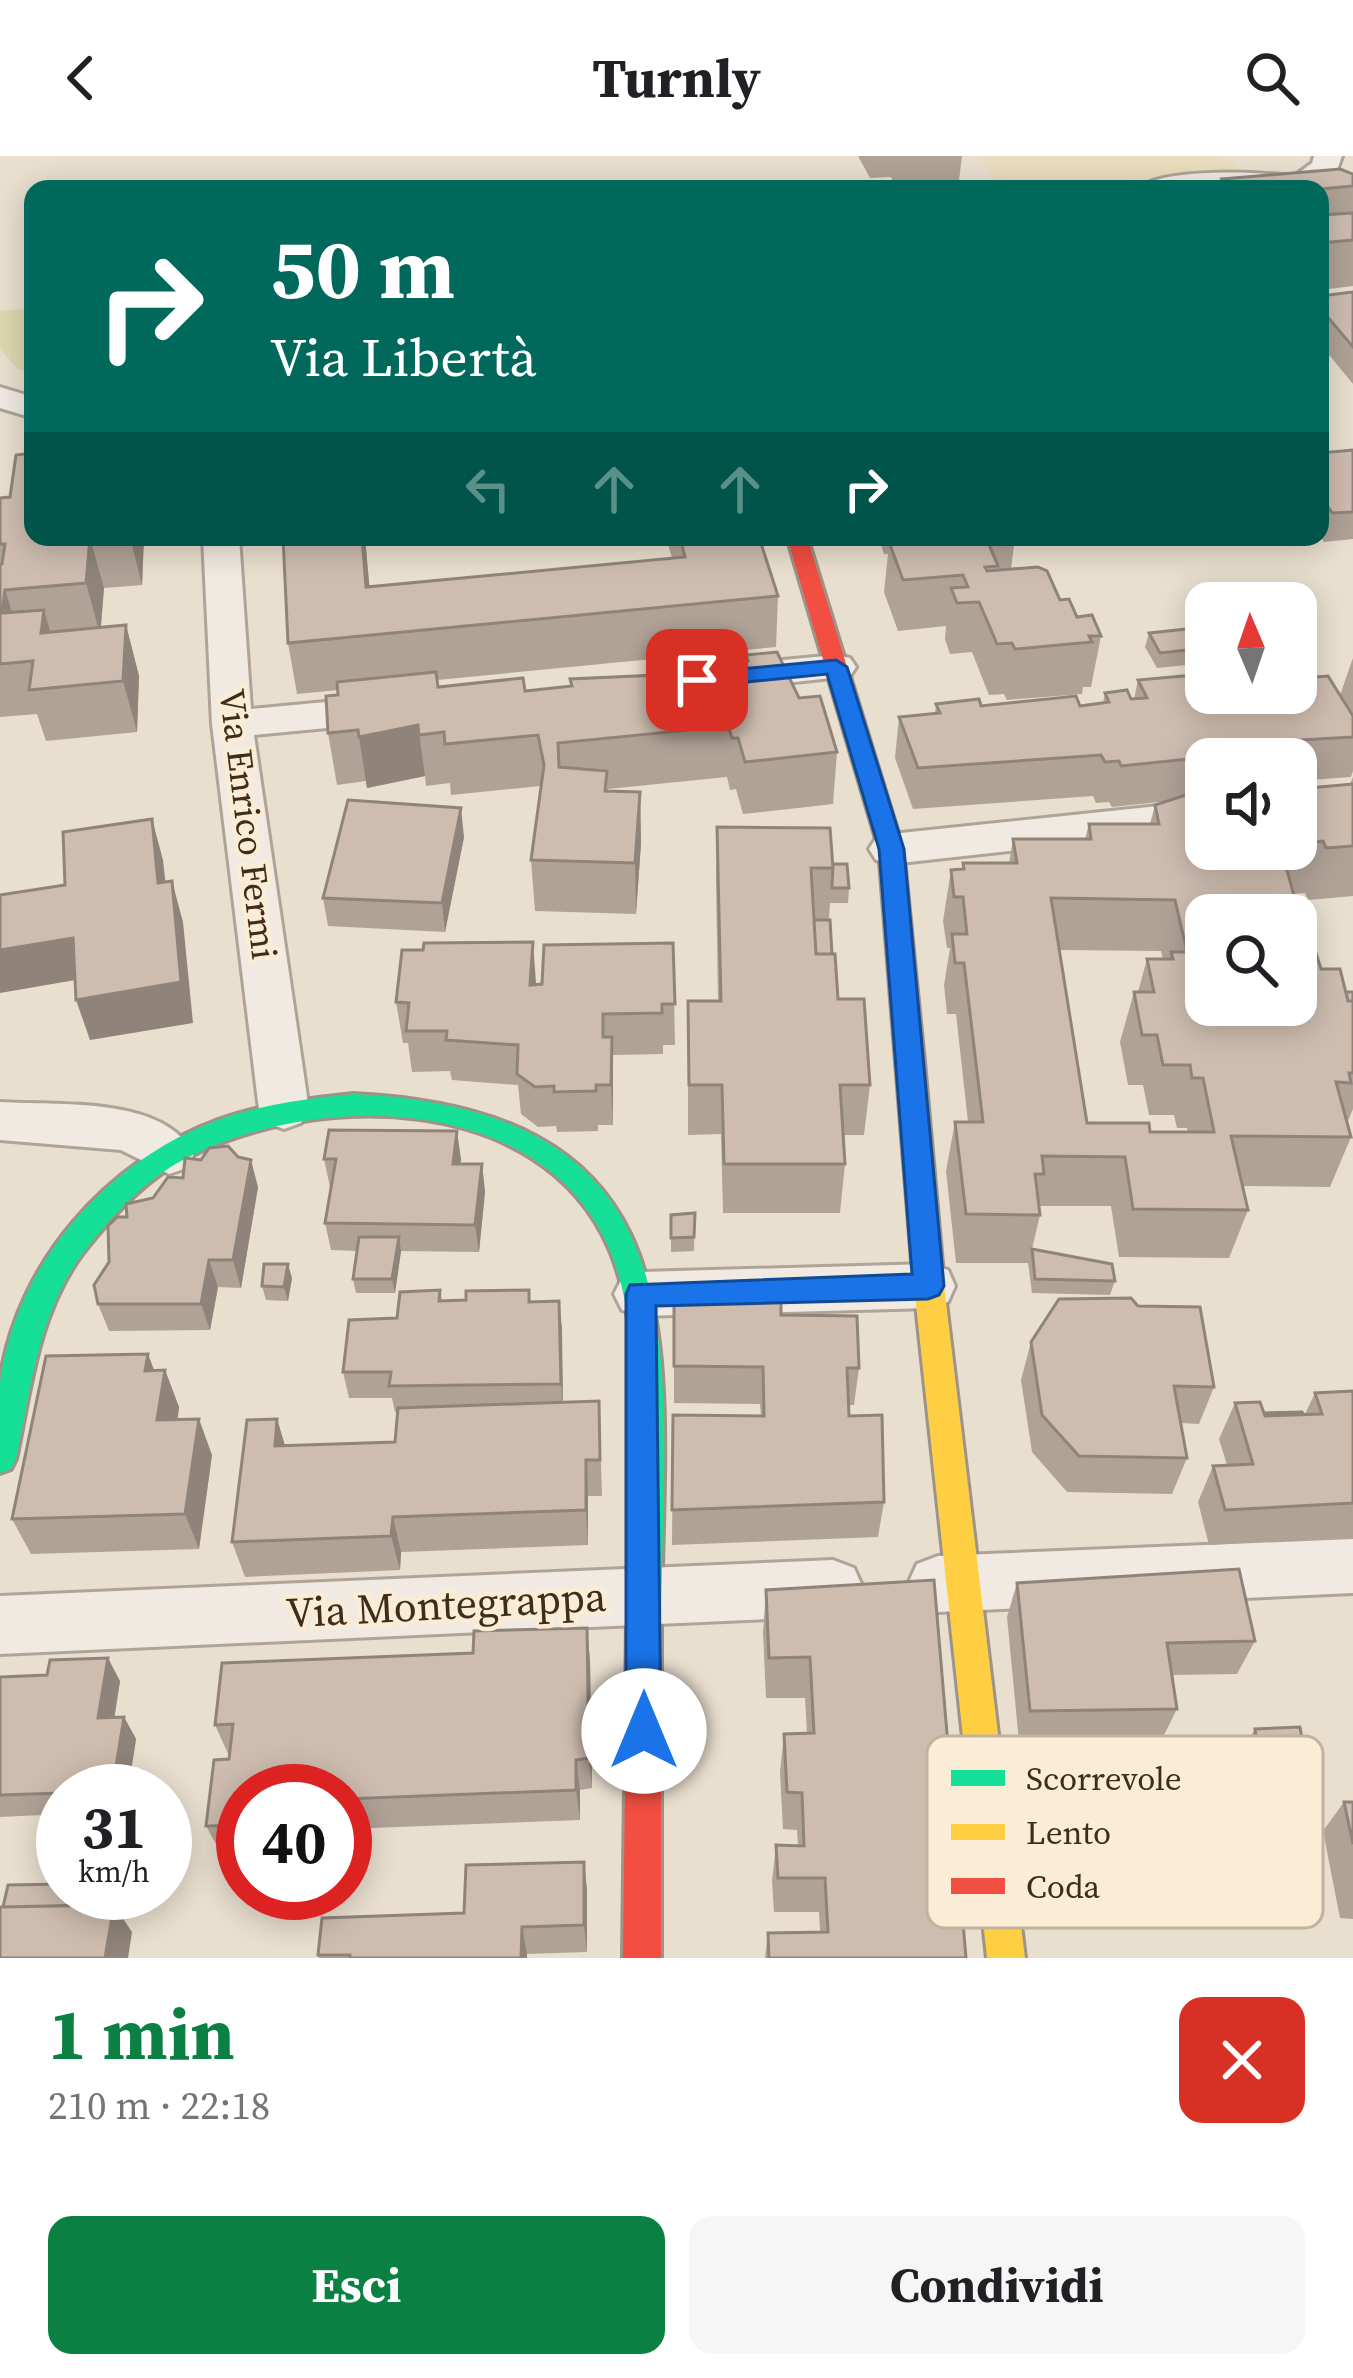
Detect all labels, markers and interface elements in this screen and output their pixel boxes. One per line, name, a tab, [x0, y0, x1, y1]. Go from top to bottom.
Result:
text: Turnly	[592, 41, 761, 115]
icon: back	[48, 45, 114, 111]
icon: search	[1239, 45, 1305, 111]
text: 50 m	[270, 211, 455, 326]
icon: right	[72, 228, 228, 384]
text: Via Libertà	[270, 320, 537, 394]
icon: left	[455, 456, 521, 522]
icon: ahead	[581, 456, 647, 522]
icon: ahead	[707, 456, 773, 522]
icon: right	[833, 456, 899, 522]
north arrow	[1185, 582, 1317, 714]
map controls	[1185, 582, 1317, 1026]
pin	[646, 629, 748, 731]
icon: arrive	[664, 647, 730, 713]
street label: Via Enrico Fermi	[208, 686, 289, 962]
button: sound	[1185, 738, 1317, 870]
button: search	[1185, 894, 1317, 1026]
street label: Via Montegrappa	[284, 1567, 608, 1641]
position arrow	[581, 1668, 707, 1794]
legend	[927, 1736, 1323, 1928]
text: Scorrevole	[1026, 1756, 1182, 1801]
speed limit sign: 40	[216, 1764, 372, 1920]
text: 31	[81, 1786, 147, 1868]
text: Lento	[1026, 1810, 1111, 1855]
text: km/h	[78, 1851, 150, 1892]
text: Coda	[1026, 1864, 1100, 1909]
text: 1 min	[48, 1984, 235, 2083]
button: close	[1179, 1997, 1305, 2123]
text: 210 m · 22:18	[48, 2079, 270, 2132]
button: Esci	[48, 2216, 665, 2354]
button: Condividi	[689, 2216, 1305, 2354]

